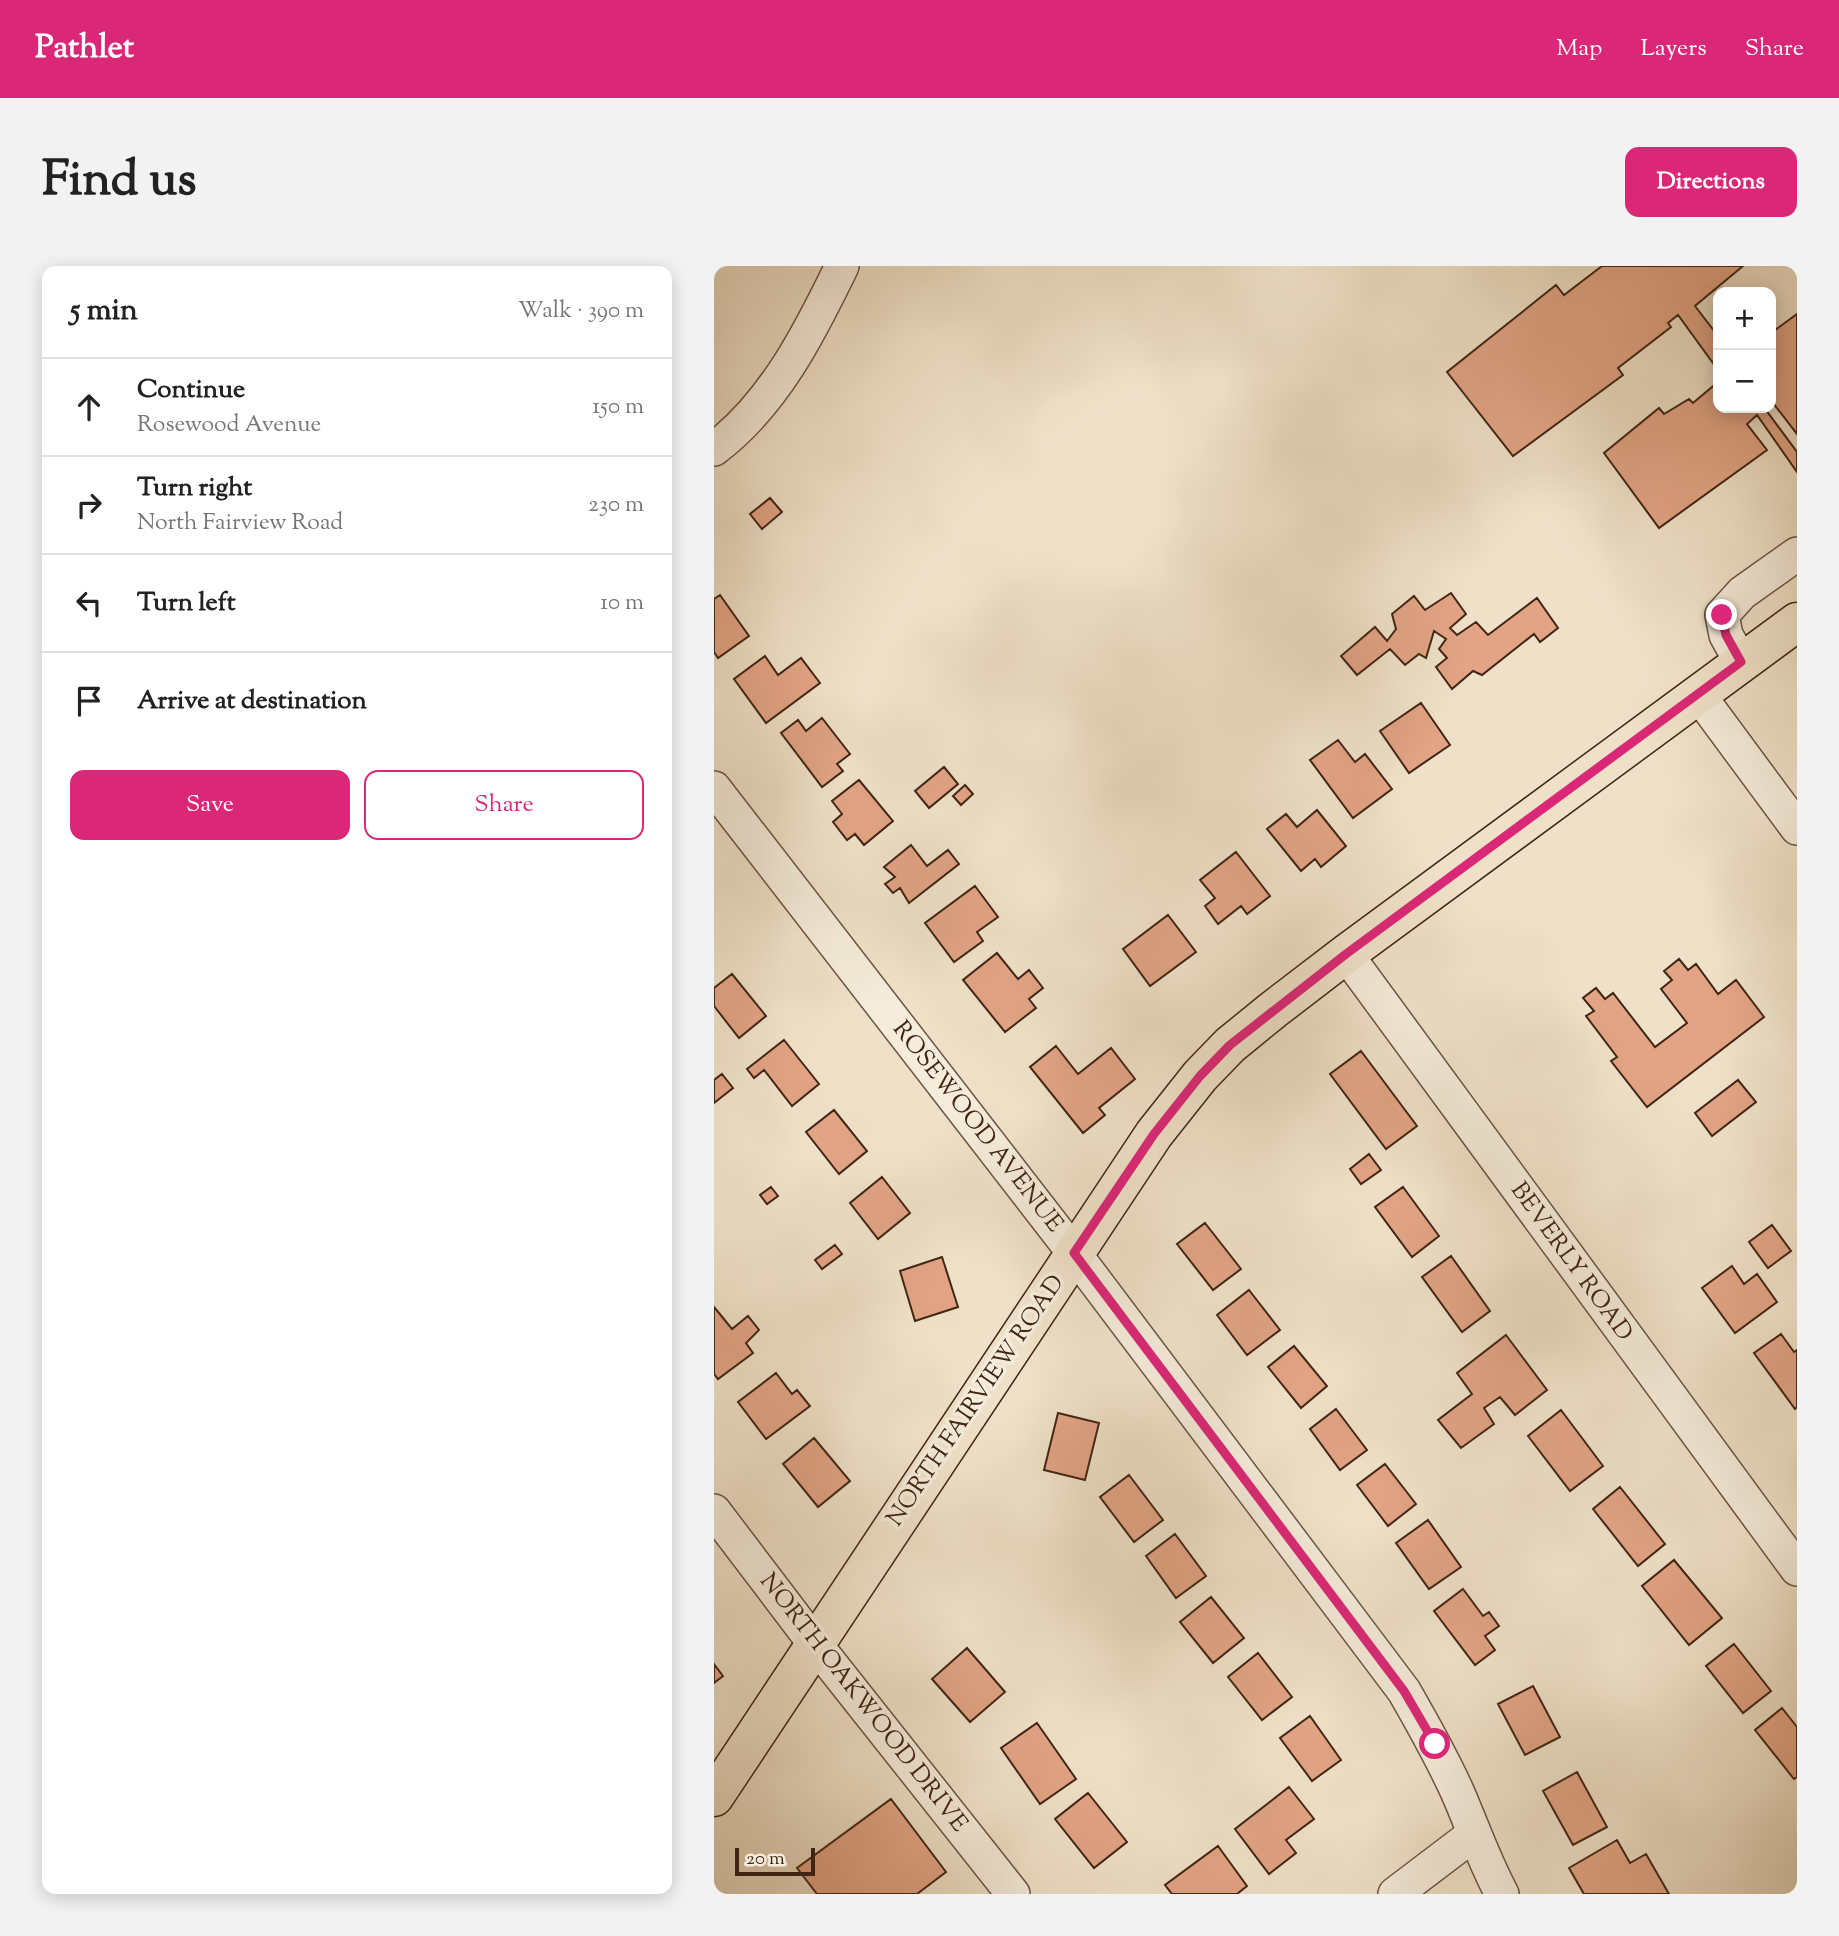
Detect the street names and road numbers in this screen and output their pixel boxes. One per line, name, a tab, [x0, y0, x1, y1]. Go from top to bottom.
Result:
street label: ROSEWOOD AVENUE	[884, 1014, 1071, 1240]
street label: BEVERLY ROAD	[1502, 1175, 1640, 1349]
street label: NORTH FAIRVIEW ROAD	[879, 1268, 1073, 1534]
street label: NORTH OAKWOOD DRIVE	[751, 1566, 975, 1840]

